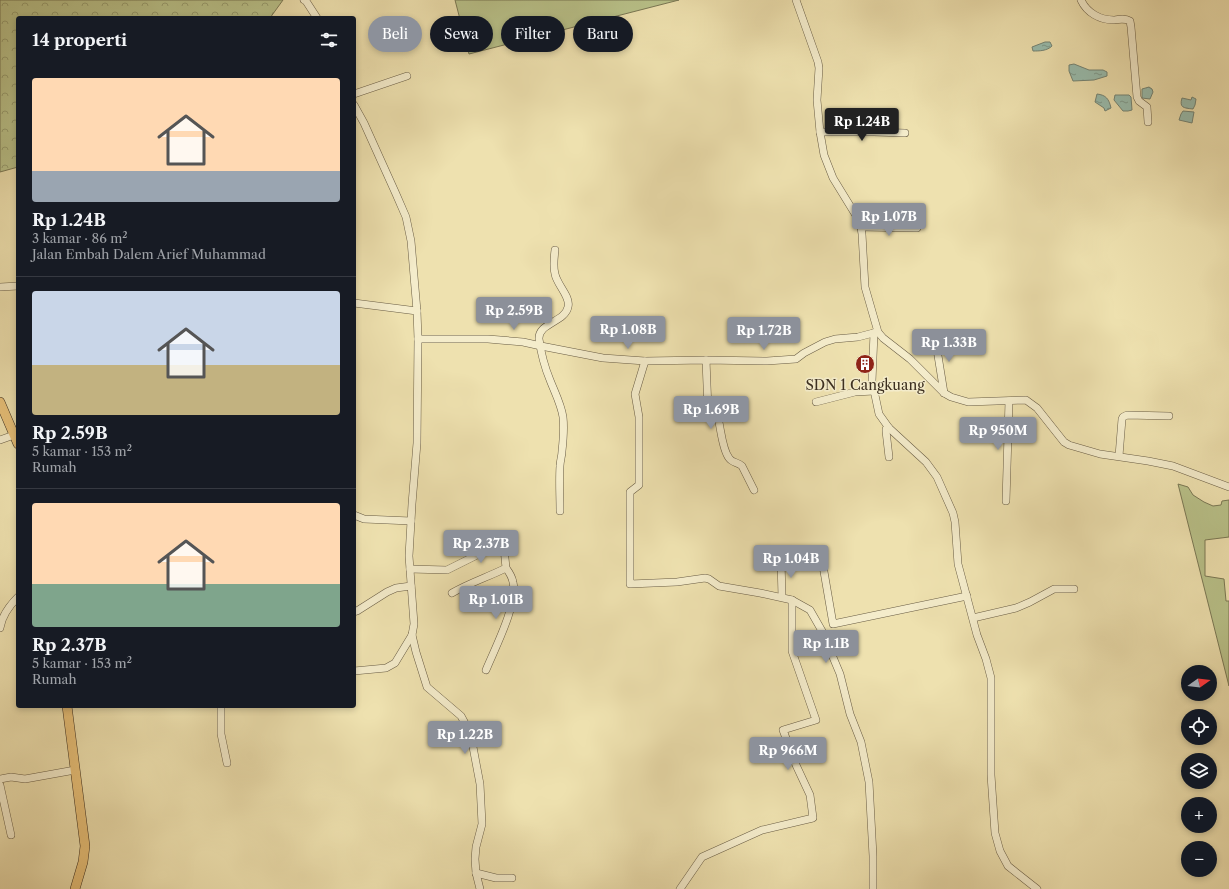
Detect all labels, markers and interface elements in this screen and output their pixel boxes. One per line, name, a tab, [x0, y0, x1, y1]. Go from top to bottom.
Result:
chip: Beli	[368, 16, 422, 52]
chip: Sewa	[430, 16, 493, 52]
chip: Filter	[501, 16, 565, 52]
chip: Baru	[573, 16, 633, 52]
icon: filters	[318, 29, 340, 51]
text: 14 properti	[32, 30, 127, 50]
icon: home	[150, 104, 222, 176]
pin: Rp 1.24B	[821, 108, 903, 142]
text: Rp 1.24B	[834, 113, 890, 129]
pin: Rp 1.07B	[848, 203, 930, 237]
text: Rp 1.07B	[861, 208, 917, 224]
text: Rp 1.24B	[32, 210, 106, 230]
text: 3 kamar · 86 m²	[32, 230, 128, 246]
text: Jalan Embah Dalem Arief Muhammad	[32, 246, 266, 262]
pin: Rp 2.59B	[473, 297, 555, 331]
text: Rp 2.59B	[485, 302, 543, 318]
pin: Rp 1.08B	[587, 316, 669, 350]
icon: home	[150, 317, 222, 389]
pin: Rp 1.72B	[723, 317, 805, 351]
text: Rp 1.08B	[599, 321, 657, 337]
text: Rp 1.72B	[736, 322, 792, 338]
pin: Rp 1.33B	[908, 329, 990, 363]
text: Rp 1.33B	[921, 334, 977, 350]
building icon: SDN 1 Cangkuang	[854, 353, 876, 375]
place label: SDN 1 Cangkuang	[805, 376, 925, 394]
pin: Rp 1.69B	[670, 396, 752, 430]
text: Rp 1.69B	[683, 401, 739, 417]
pin: Rp 950M	[961, 417, 1035, 451]
text: Rp 950M	[969, 422, 1028, 438]
text: Rp 2.59B	[32, 423, 108, 443]
text: 5 kamar · 153 m²	[32, 443, 132, 459]
text: Rumah	[32, 459, 77, 475]
icon: home	[150, 529, 222, 601]
pin: Rp 2.37B	[440, 530, 522, 564]
text: Rp 2.37B	[452, 535, 510, 551]
pin: Rp 1.04B	[750, 545, 832, 579]
text: Rp 1.04B	[763, 550, 819, 566]
pin: Rp 1.01B	[455, 586, 537, 620]
text: Rp 1.01B	[468, 591, 524, 607]
pin: Rp 1.1B	[789, 630, 863, 664]
text: Rp 2.37B	[32, 635, 107, 655]
text: Rp 1.1B	[803, 635, 849, 651]
text: 5 kamar · 153 m²	[32, 655, 132, 671]
north arrow	[1181, 665, 1217, 701]
map controls	[1181, 665, 1217, 877]
text: Rumah	[32, 671, 77, 687]
button: locate	[1181, 709, 1217, 745]
pin: Rp 1.22B	[424, 721, 506, 755]
text: Rp 1.22B	[437, 726, 493, 742]
pin: Rp 966M	[751, 737, 825, 771]
text: Rp 966M	[758, 742, 818, 758]
button: layers	[1181, 753, 1217, 789]
button: +	[1181, 797, 1217, 833]
button: −	[1181, 841, 1217, 877]

